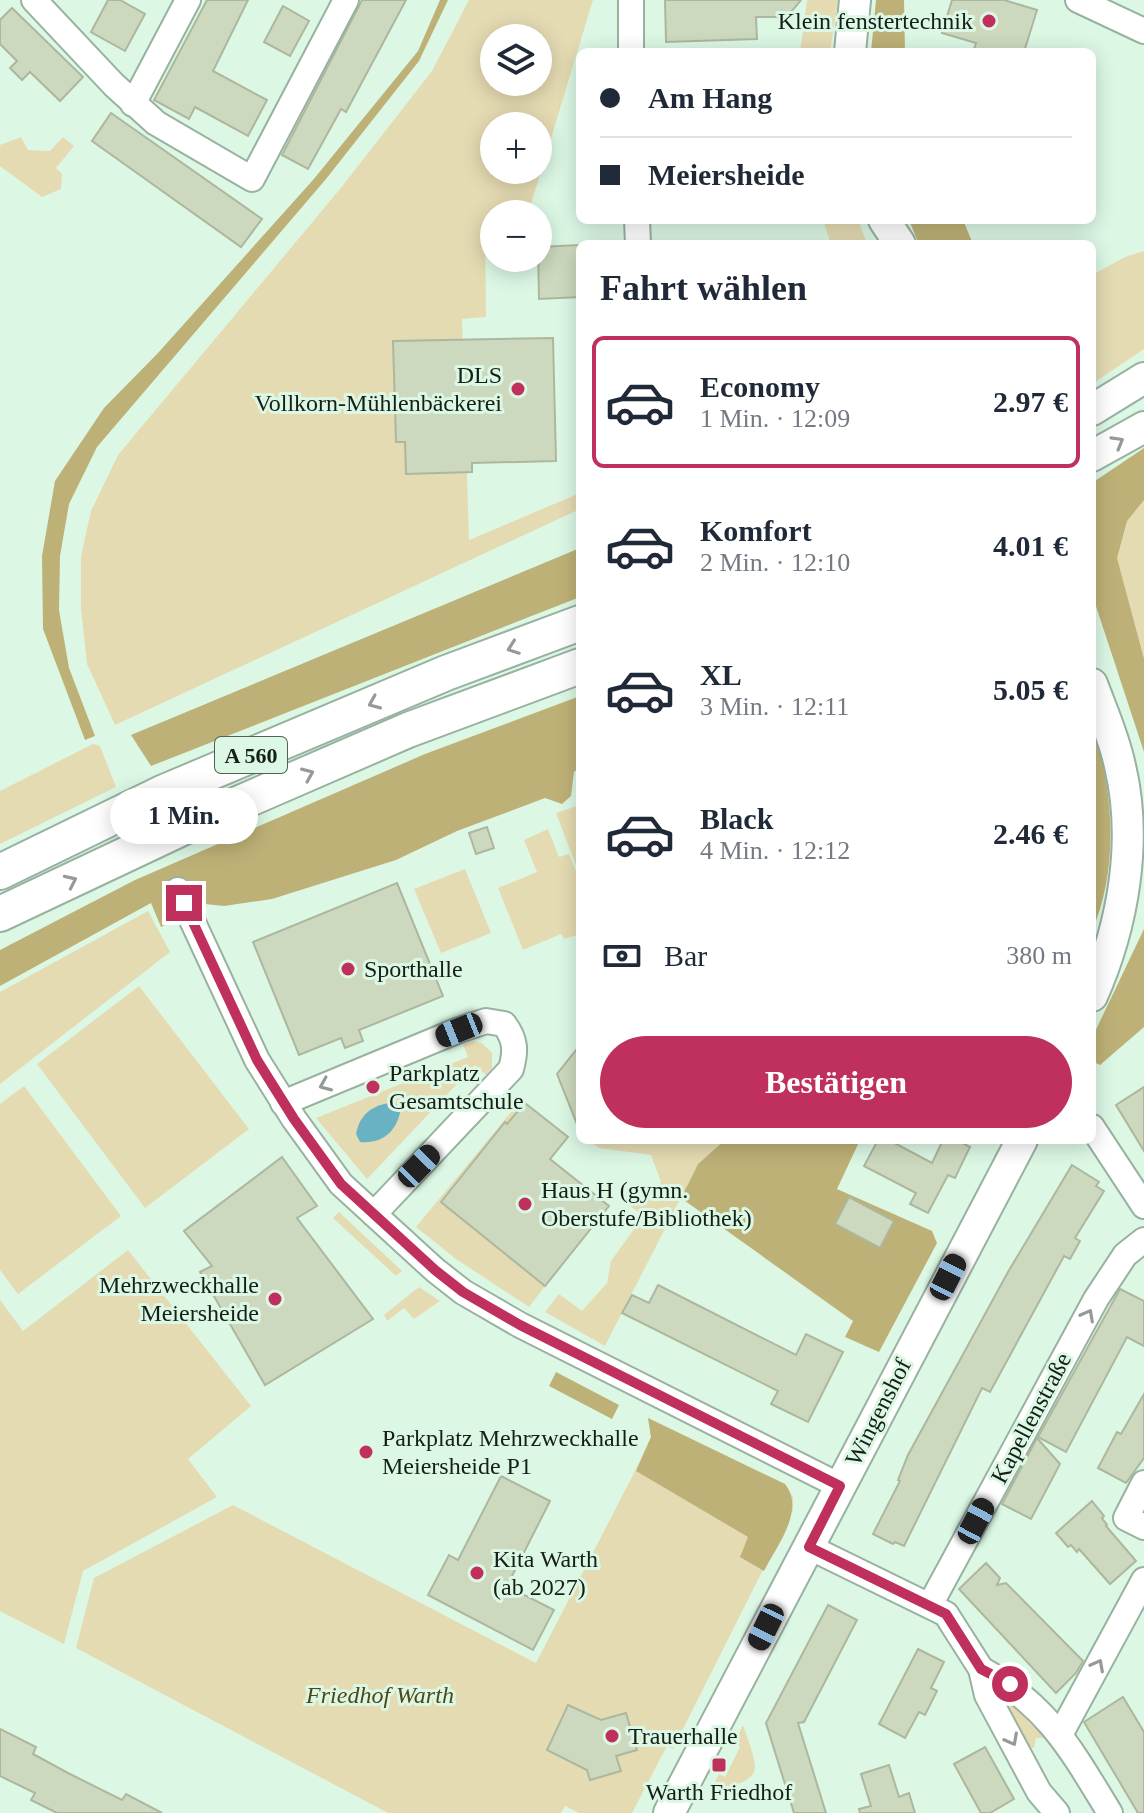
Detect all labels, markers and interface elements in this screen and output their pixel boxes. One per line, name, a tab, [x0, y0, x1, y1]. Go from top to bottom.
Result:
place label: Klein fenstertechnik	[778, 8, 973, 34]
marker: Klein fenstertechnik	[980, 12, 998, 30]
map controls	[480, 24, 552, 272]
button: layers	[480, 24, 552, 96]
text: Am Hang	[648, 81, 772, 114]
button: +	[480, 112, 552, 184]
text: Meiersheide	[648, 158, 805, 191]
button: −	[480, 200, 552, 272]
text: Fahrt wählen	[600, 268, 807, 308]
place label: DLS Vollkorn-Mühlenbäckerei	[255, 362, 502, 416]
icon: car	[604, 366, 676, 438]
text: Economy	[700, 370, 820, 403]
marker: DLS Vollkorn-Mühlenbäckerei	[509, 380, 527, 398]
text: 2.97 €	[993, 385, 1068, 418]
text: 1 Min. · 12:09	[700, 404, 850, 433]
one-way arrow	[1109, 436, 1124, 452]
icon: car	[604, 510, 676, 582]
text: Komfort	[700, 514, 812, 547]
text: 4.01 €	[993, 529, 1068, 562]
text: 2 Min. · 12:10	[700, 548, 850, 577]
one-way arrow	[507, 638, 521, 655]
icon: car	[604, 654, 676, 726]
text: XL	[700, 658, 742, 691]
text: 5.05 €	[993, 673, 1068, 706]
text: 3 Min. · 12:11	[700, 692, 849, 721]
one-way arrow	[368, 693, 382, 710]
road number: A 560	[215, 737, 287, 773]
one-way arrow	[299, 767, 314, 783]
callout: 1 Min.	[110, 787, 258, 843]
icon: car	[604, 798, 676, 870]
text: 1 Min.	[148, 801, 220, 830]
text: Black	[700, 802, 773, 835]
text: 2.46 €	[993, 817, 1068, 850]
text: 4 Min. · 12:12	[700, 836, 850, 865]
one-way arrow	[62, 875, 77, 891]
route end	[166, 885, 202, 921]
icon: cash	[600, 934, 644, 978]
text: Bar	[664, 939, 707, 972]
text: 380 m	[1006, 941, 1072, 970]
place label: Sporthalle	[364, 956, 463, 982]
marker: Sporthalle	[339, 960, 357, 978]
car	[432, 1010, 486, 1050]
button: Bestätigen	[600, 1036, 1072, 1128]
place label: Parkplatz Gesamtschule	[389, 1060, 524, 1114]
one-way arrow	[319, 1075, 334, 1091]
marker: Parkplatz Gesamtschule	[364, 1078, 382, 1096]
car	[394, 1140, 444, 1192]
place label: Haus H (gymn. Oberstufe/Bibliothek)	[541, 1177, 752, 1231]
marker: Haus H (gymn. Oberstufe/Bibliothek)	[516, 1195, 534, 1213]
car	[926, 1250, 970, 1304]
place label: Mehrzweckhalle Meiersheide	[99, 1272, 259, 1326]
marker: Mehrzweckhalle Meiersheide	[266, 1290, 284, 1308]
one-way arrow	[1078, 1308, 1093, 1323]
street label: Kapellenstraße	[986, 1348, 1076, 1488]
street label: Wingenshof	[840, 1354, 916, 1470]
place label: Parkplatz Mehrzweckhalle Meiersheide P1	[382, 1425, 639, 1479]
marker: Parkplatz Mehrzweckhalle Meiersheide P1	[357, 1443, 375, 1461]
car	[954, 1494, 998, 1548]
place label: Kita Warth (ab 2027)	[493, 1546, 598, 1600]
marker: Kita Warth (ab 2027)	[468, 1564, 486, 1582]
car	[745, 1600, 787, 1654]
one-way arrow	[1089, 1658, 1104, 1673]
route start	[992, 1666, 1028, 1702]
park label: Friedhof Warth	[305, 1682, 454, 1708]
place label: Trauerhalle	[628, 1723, 738, 1749]
marker: Trauerhalle	[603, 1727, 621, 1745]
one-way arrow	[1002, 1732, 1017, 1747]
marker: Warth Friedhof	[710, 1756, 728, 1774]
place label: Warth Friedhof	[646, 1779, 792, 1805]

